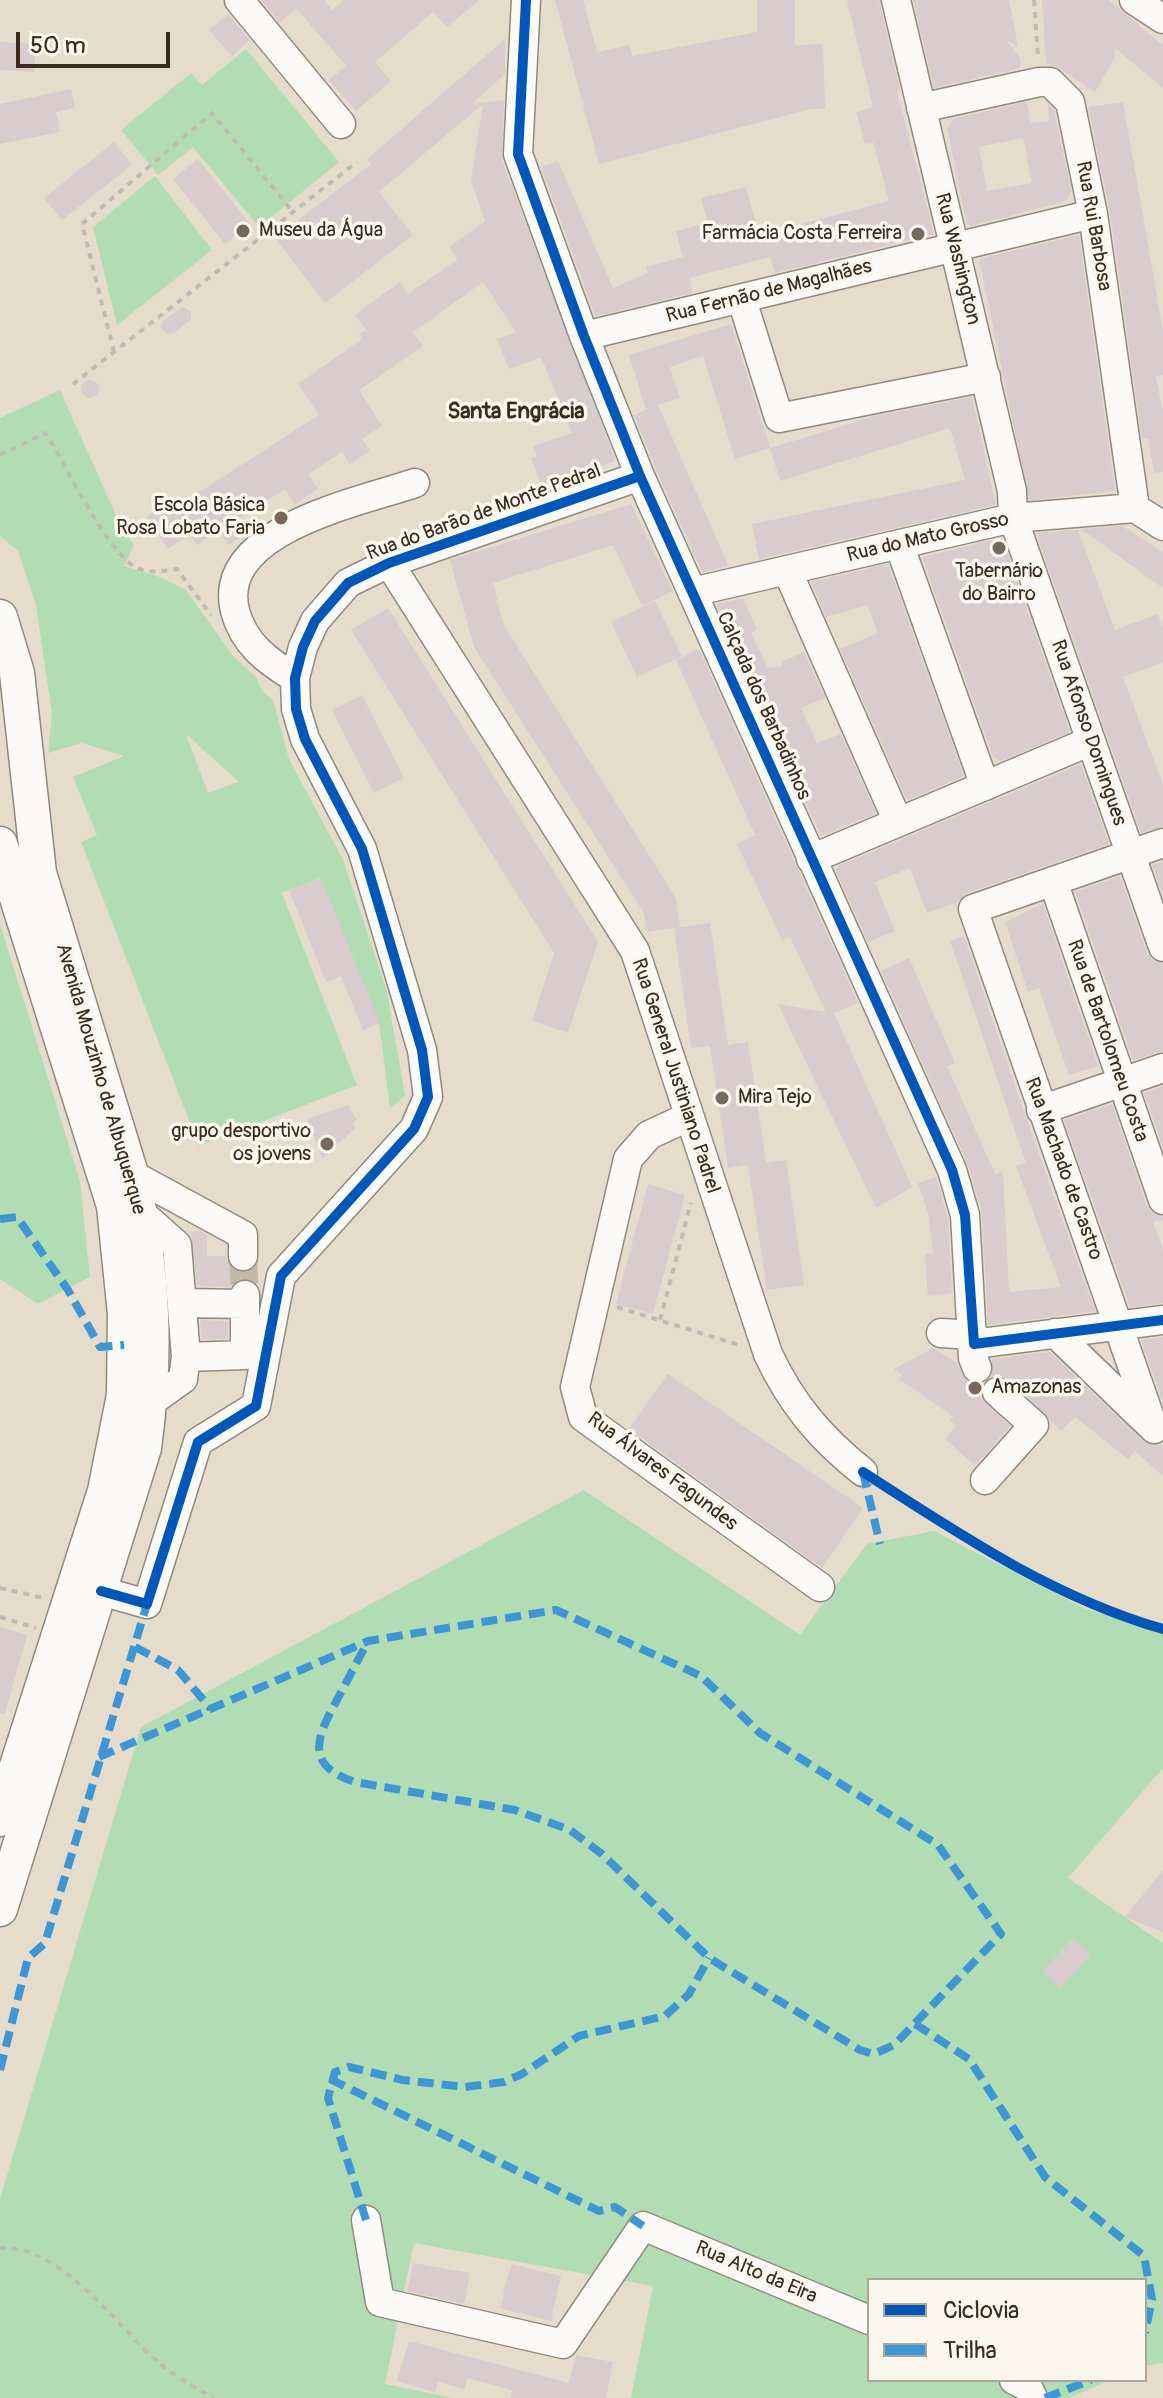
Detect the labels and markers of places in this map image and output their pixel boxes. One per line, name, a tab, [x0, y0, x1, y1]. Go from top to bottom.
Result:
place label: Museu da Água	[259, 219, 383, 243]
marker: Museu da Água	[234, 222, 252, 240]
place label: Farmácia Costa Ferreira	[702, 222, 902, 246]
marker: Farmácia Costa Ferreira	[909, 225, 927, 243]
place label: Escola Básica Rosa Lobato Faria	[116, 494, 265, 541]
marker: Escola Básica Rosa Lobato Faria	[272, 509, 290, 527]
marker: Tabernário do Bairro	[990, 539, 1008, 557]
place label: Tabernário do Bairro	[955, 560, 1043, 607]
place label: Mira Tejo	[738, 1086, 812, 1110]
marker: Mira Tejo	[713, 1089, 731, 1107]
place label: grupo desportivo os jovens	[171, 1120, 311, 1167]
marker: grupo desportivo os jovens	[318, 1135, 336, 1153]
place label: Amazonas	[991, 1376, 1081, 1400]
marker: Amazonas	[966, 1379, 984, 1397]

